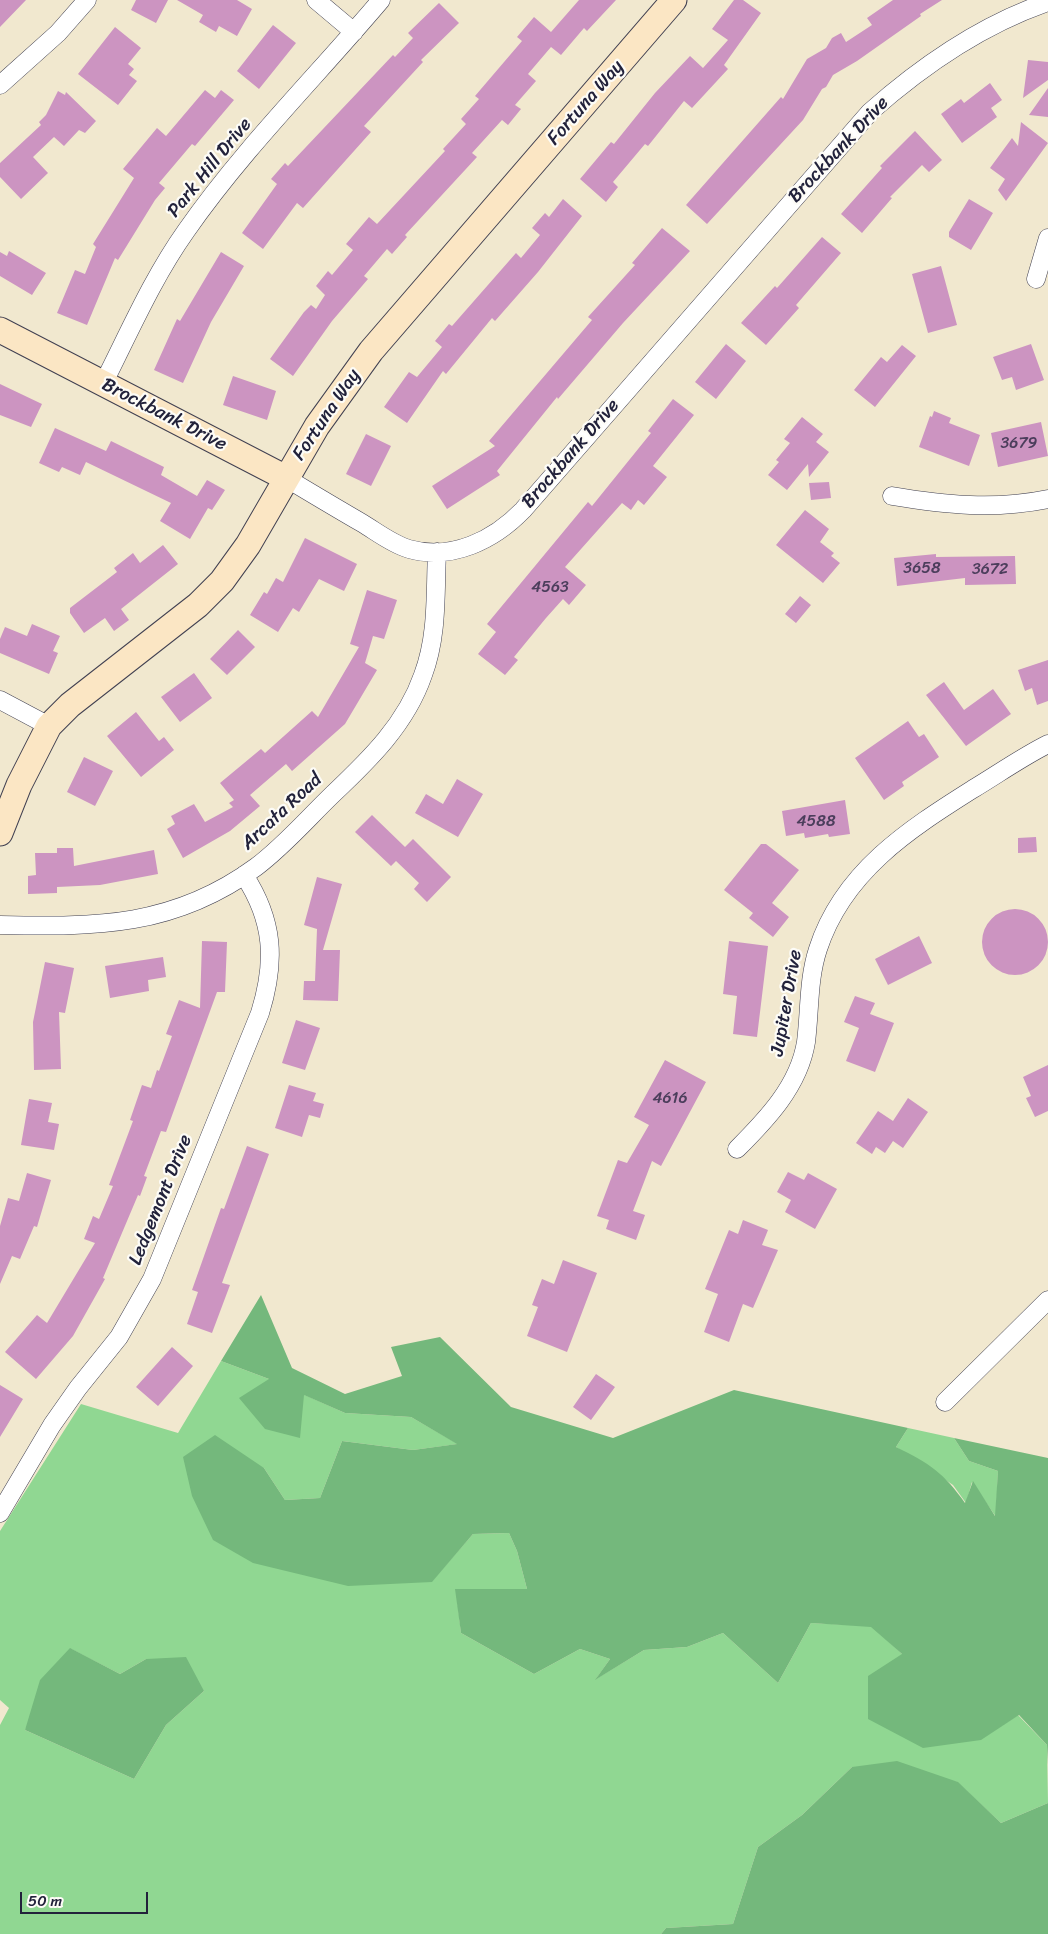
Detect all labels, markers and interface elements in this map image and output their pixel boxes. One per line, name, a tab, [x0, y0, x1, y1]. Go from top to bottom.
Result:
street label: Fortuna Way	[543, 56, 629, 150]
street label: Brockbank Drive	[784, 92, 894, 208]
street label: Park Hill Drive	[163, 114, 257, 222]
street label: Fortuna Way	[288, 365, 366, 465]
street label: Brockbank Drive	[98, 374, 230, 456]
street label: Brockbank Drive	[517, 395, 625, 513]
house number: 3679	[1001, 434, 1037, 454]
house number: 3658	[903, 559, 941, 579]
house number: 3672	[972, 560, 1008, 580]
house number: 4563	[531, 578, 569, 598]
street label: Arcata Road	[237, 769, 327, 855]
house number: 4588	[796, 812, 836, 832]
street label: Jupiter Drive	[766, 948, 808, 1058]
house number: 4616	[652, 1089, 688, 1109]
street label: Ledgemont Drive	[125, 1132, 197, 1268]
scale bar	[22, 1882, 150, 1914]
text: 50 m	[28, 1888, 62, 1914]

